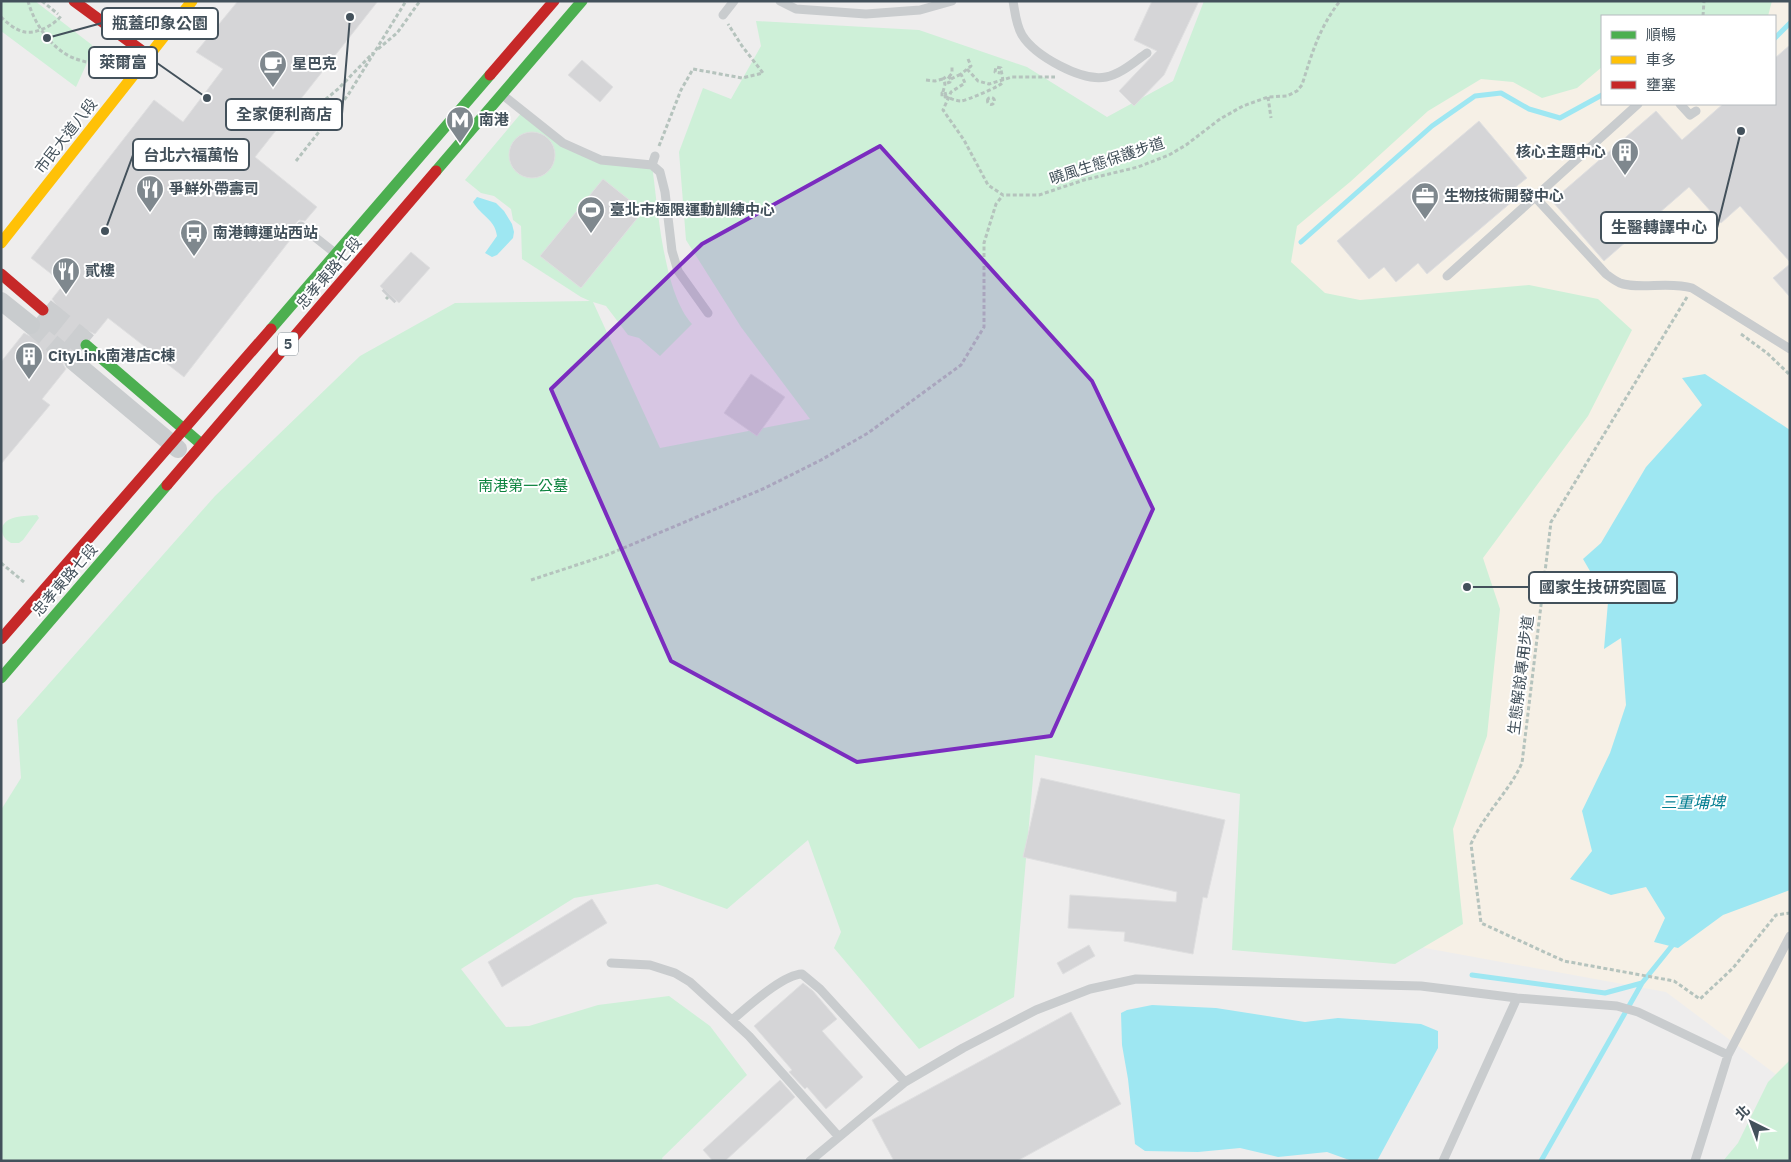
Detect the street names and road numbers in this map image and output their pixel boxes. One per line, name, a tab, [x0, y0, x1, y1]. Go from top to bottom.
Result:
street label: 市民大道八段	[30, 94, 101, 177]
street label: 曉風生態保護步道	[1047, 133, 1167, 188]
street label: 忠孝東路七段	[292, 232, 365, 313]
road number: 5	[278, 332, 298, 356]
street label: 忠孝東路七段	[28, 539, 101, 620]
street label: 生態解說專用步道	[1504, 614, 1537, 736]

